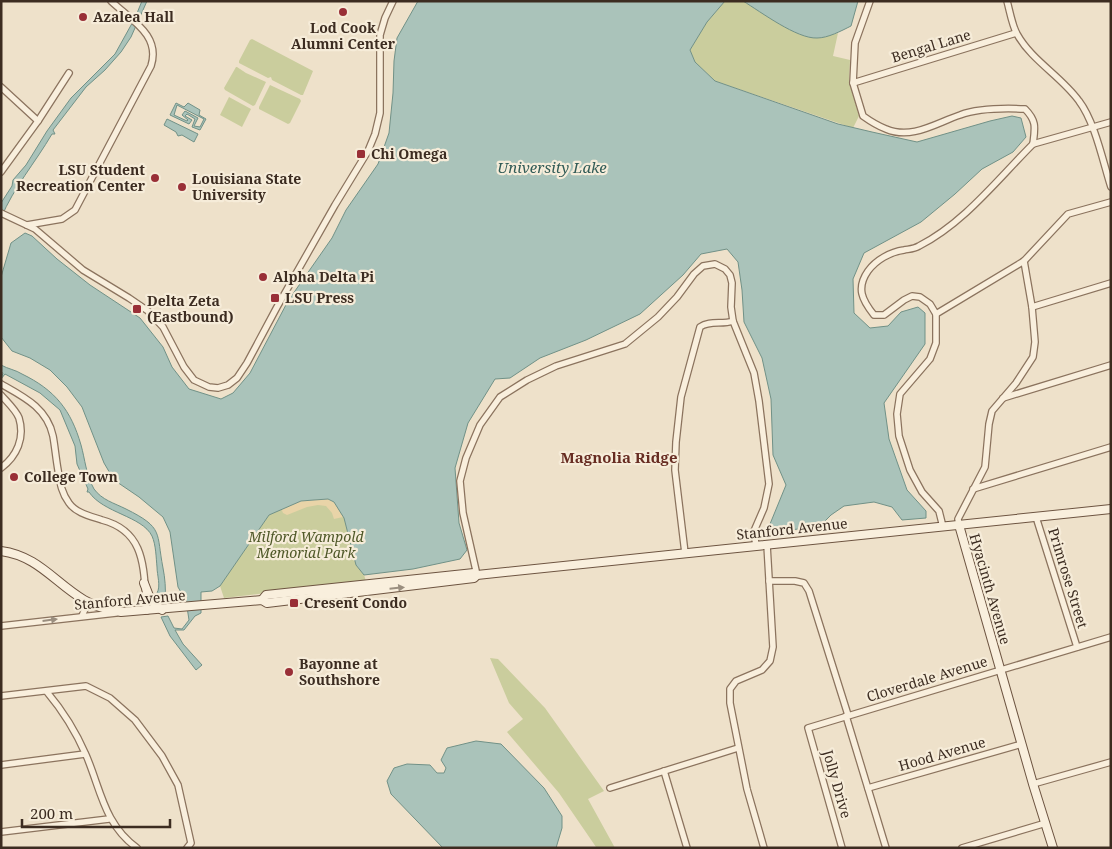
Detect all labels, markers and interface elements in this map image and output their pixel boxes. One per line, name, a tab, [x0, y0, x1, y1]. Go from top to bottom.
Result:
marker: Lod Cook Alumni Center	[337, 6, 349, 18]
place label: Azalea Hall	[93, 7, 174, 26]
marker: Azalea Hall	[77, 11, 89, 23]
place label: Lod Cook Alumni Center	[291, 18, 396, 53]
street label: Bengal Lane	[889, 24, 973, 67]
place label: Chi Omega	[371, 144, 447, 163]
marker: Chi Omega	[355, 148, 367, 160]
water label: University Lake	[497, 157, 607, 177]
place label: LSU Student Recreation Center	[16, 160, 146, 195]
place label: Louisiana State University	[192, 169, 301, 204]
marker: LSU Student Recreation Center	[149, 172, 161, 184]
marker: Louisiana State University	[176, 181, 188, 193]
place label: Alpha Delta Pi	[273, 267, 374, 286]
marker: Alpha Delta Pi	[257, 271, 269, 283]
place label: LSU Press	[285, 288, 354, 307]
place label: Delta Zeta (Eastbound)	[147, 291, 234, 326]
marker: LSU Press	[269, 292, 281, 304]
marker: Delta Zeta (Eastbound)	[131, 303, 143, 315]
district label: Magnolia Ridge	[560, 447, 678, 467]
place label: College Town	[24, 467, 118, 486]
marker: College Town	[8, 471, 20, 483]
street label: Stanford Avenue	[735, 513, 848, 544]
street label: Primrose Street	[1044, 525, 1093, 630]
park label: Milford Wampold Memorial Park	[247, 527, 364, 562]
street label: Hyacinth Avenue	[966, 531, 1015, 647]
one-way arrow	[389, 584, 405, 592]
street label: Stanford Avenue	[74, 585, 186, 614]
place label: Cresent Condo	[304, 593, 407, 612]
marker: Cresent Condo	[288, 597, 300, 609]
one-way arrow	[42, 616, 58, 624]
street label: Cloverdale Avenue	[864, 651, 989, 706]
place label: Bayonne at Southshore	[299, 654, 380, 689]
marker: Bayonne at Southshore	[283, 666, 295, 678]
street label: Hood Avenue	[896, 732, 988, 775]
street label: Jolly Drive	[818, 747, 856, 820]
scale bar	[22, 796, 170, 828]
text: 200 m	[30, 803, 73, 823]

